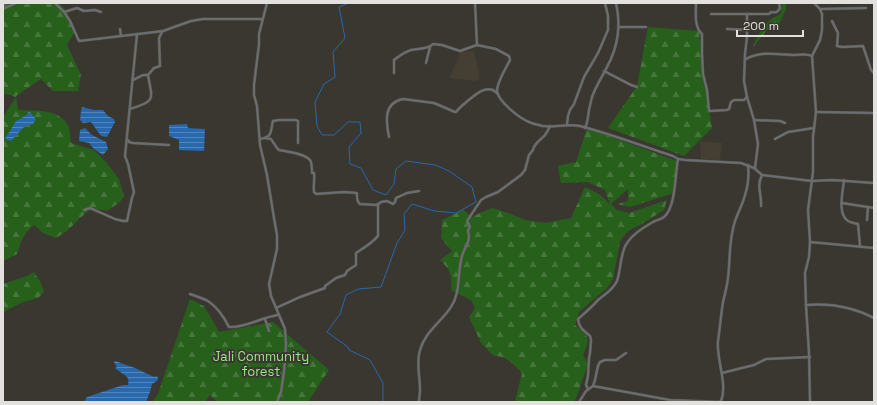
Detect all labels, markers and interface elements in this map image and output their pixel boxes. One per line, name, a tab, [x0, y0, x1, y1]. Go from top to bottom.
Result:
scale bar	[737, 12, 803, 38]
text: 200 m	[743, 18, 779, 34]
park label: Jali Community forest	[213, 348, 309, 380]

